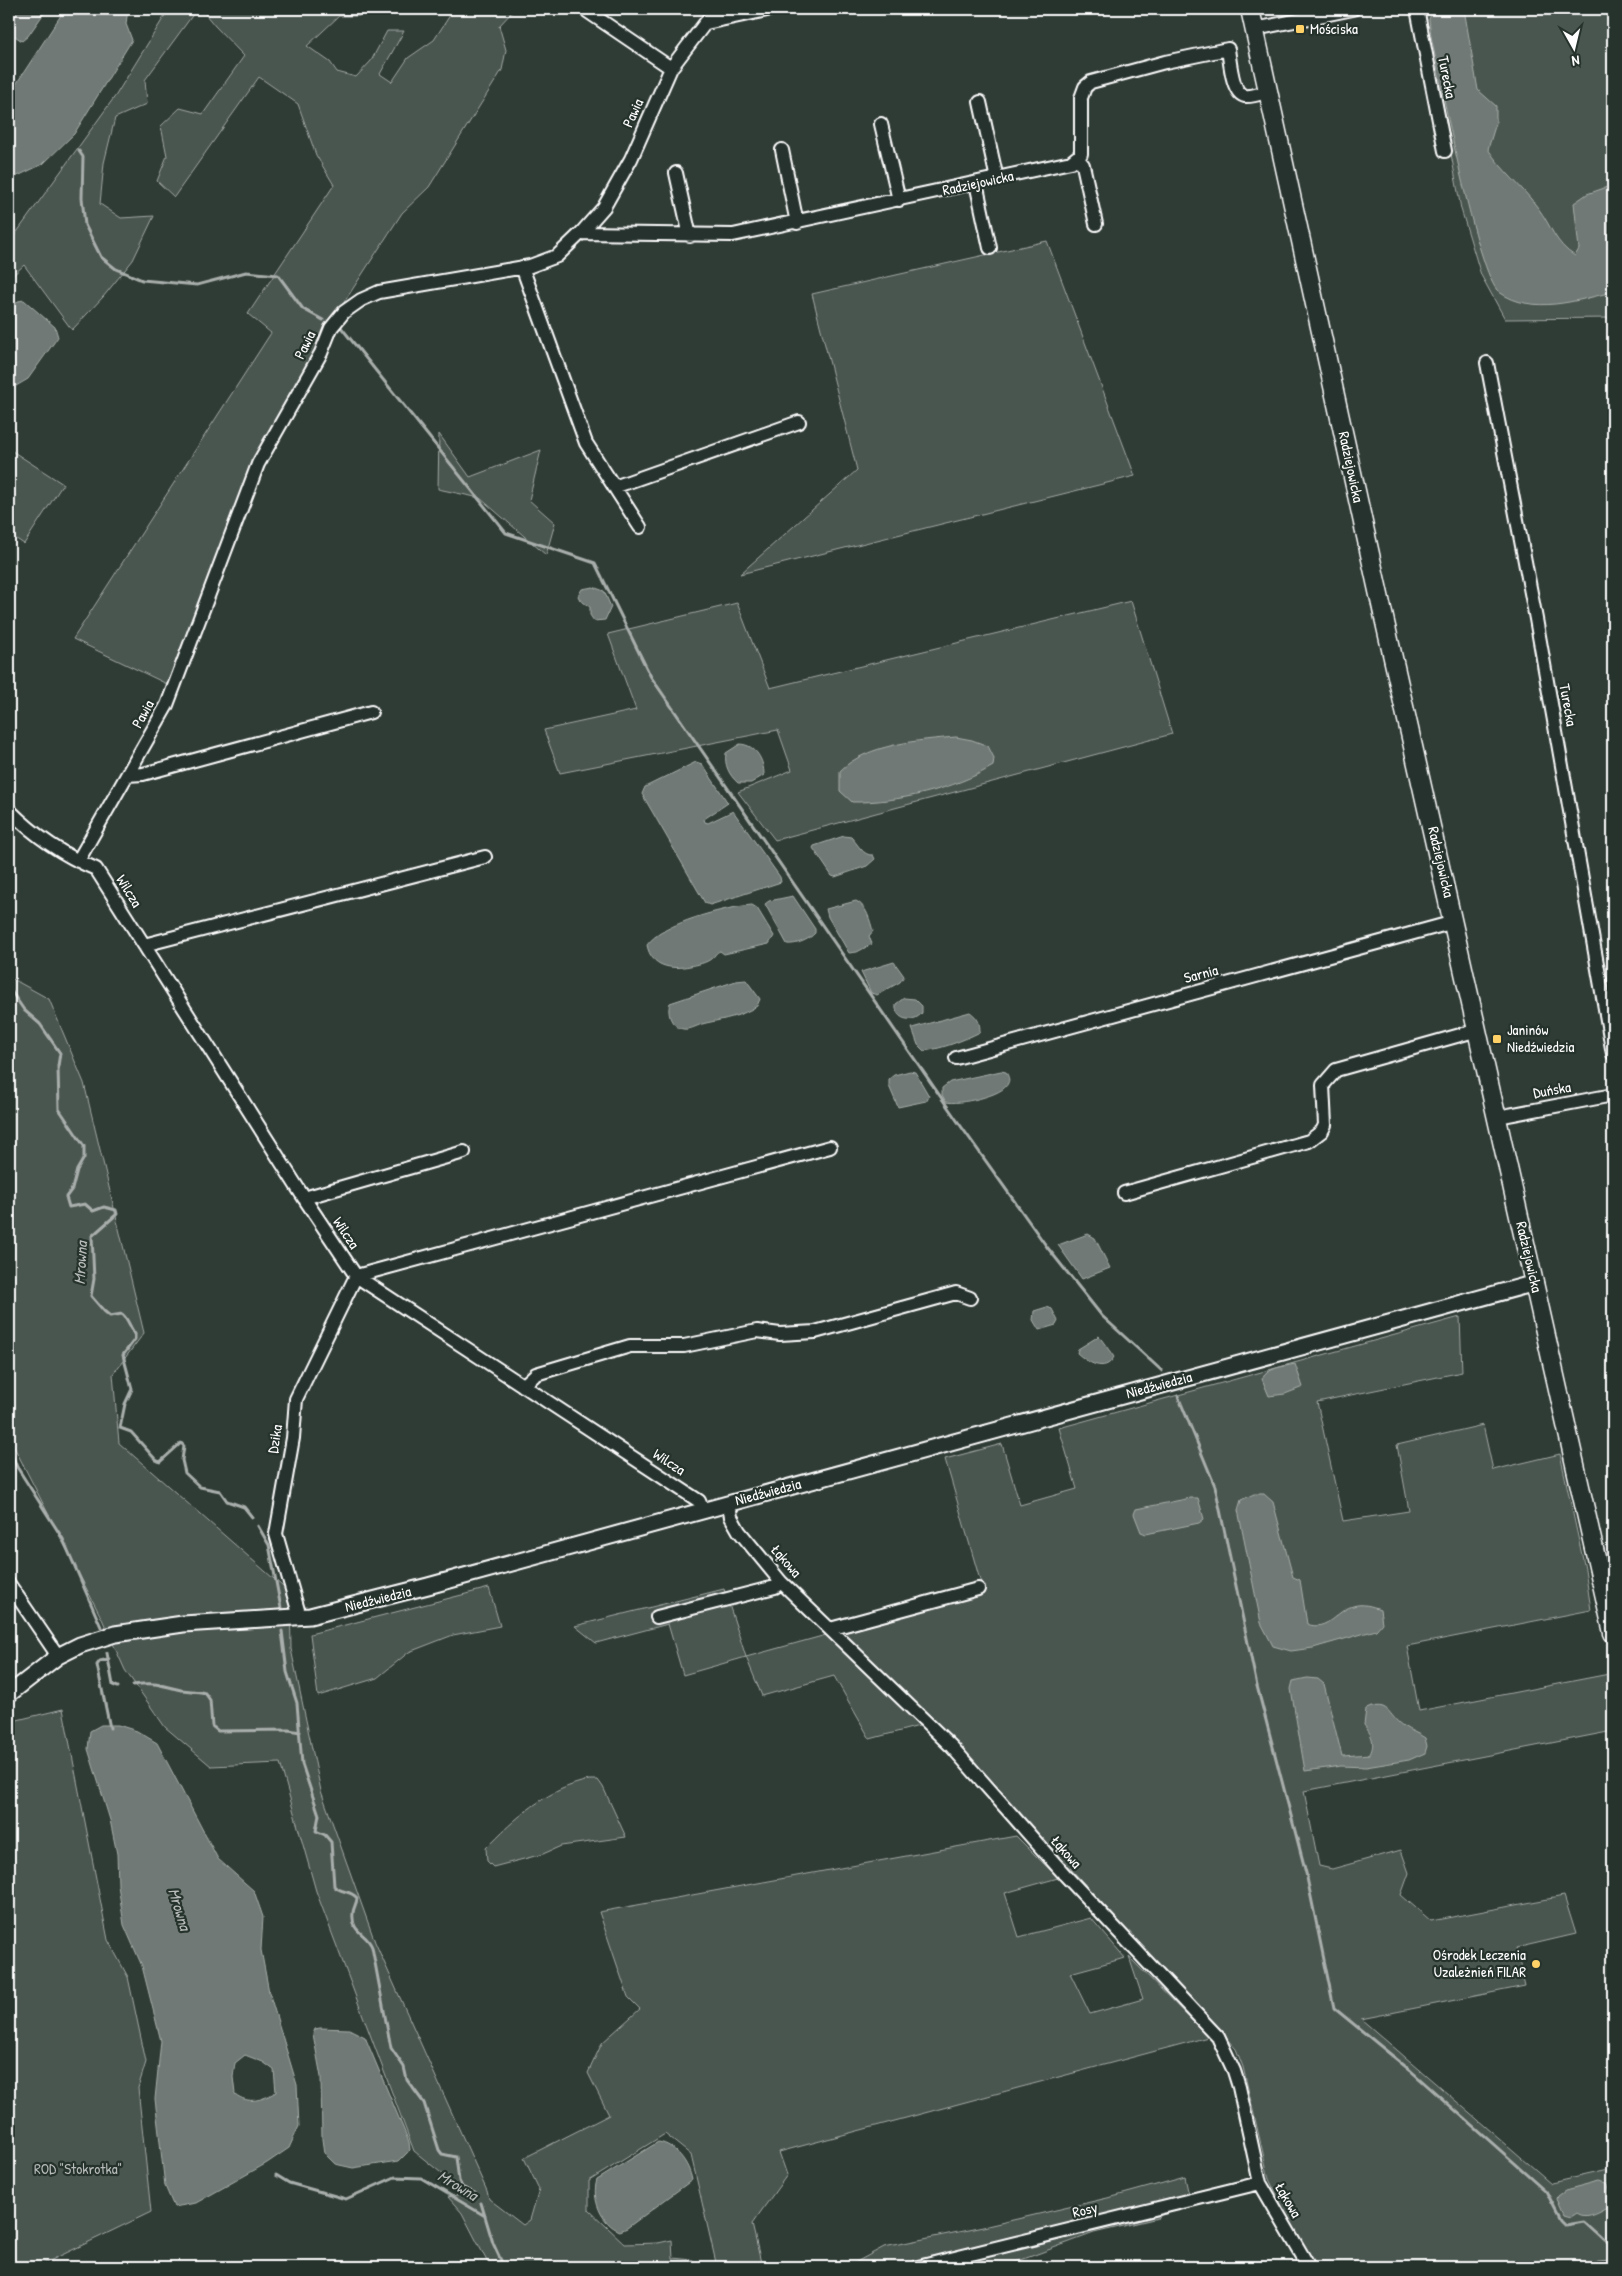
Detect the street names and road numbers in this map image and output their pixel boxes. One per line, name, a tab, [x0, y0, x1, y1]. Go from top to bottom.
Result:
street label: Turecka	[1433, 54, 1462, 100]
street label: Pawia	[617, 95, 648, 130]
street label: Radziejowicka	[940, 165, 1015, 200]
street label: Pawia	[289, 327, 320, 363]
street label: Radziejowicka	[1334, 429, 1369, 504]
street label: Turecka	[1554, 682, 1583, 728]
street label: Pawia	[126, 696, 159, 732]
street label: Radziejowicka	[1423, 824, 1460, 899]
street label: Wilcza	[111, 870, 148, 911]
street label: Sarnia	[1181, 959, 1220, 988]
street label: Duńska	[1531, 1076, 1572, 1103]
street label: Wilcza	[328, 1212, 365, 1253]
street label: Radziejowicka	[1511, 1219, 1548, 1294]
street label: Niedźwiedzia	[1124, 1366, 1194, 1403]
street label: Dzika	[262, 1423, 287, 1455]
street label: Wilcza	[649, 1443, 690, 1480]
street label: Niedźwiedzia	[733, 1473, 803, 1510]
street label: Łąkowa	[766, 1540, 807, 1582]
street label: Niedźwiedzia	[343, 1580, 413, 1617]
street label: Łąkowa	[1046, 1831, 1087, 1873]
street label: Łąkowa	[1270, 2178, 1307, 2221]
street label: Rosy	[1070, 2196, 1100, 2223]

